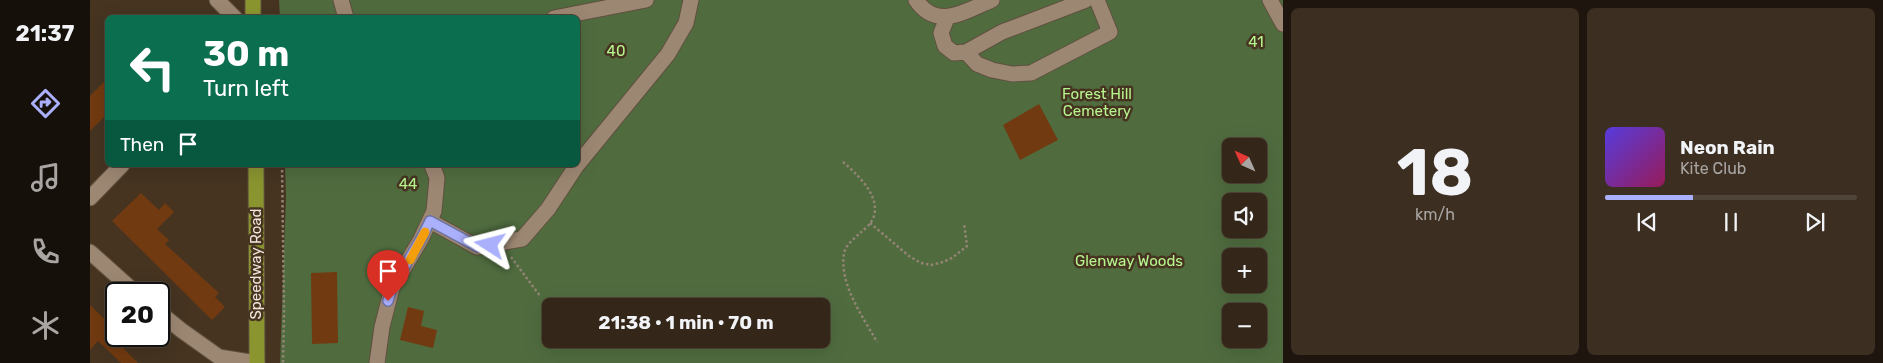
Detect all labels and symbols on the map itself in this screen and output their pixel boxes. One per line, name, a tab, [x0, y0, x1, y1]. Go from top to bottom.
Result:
park label: 41	[1248, 33, 1264, 51]
park label: 40	[607, 42, 625, 60]
park label: Forest Hill Cemetery	[1062, 85, 1132, 120]
north arrow	[1222, 138, 1268, 182]
park label: 44	[399, 175, 417, 193]
street label: Speedway Road	[247, 208, 265, 320]
position arrow	[463, 218, 515, 270]
pin	[367, 250, 409, 301]
park label: Glenway Woods	[1075, 252, 1183, 270]
speed limit sign: 20	[105, 282, 170, 347]

